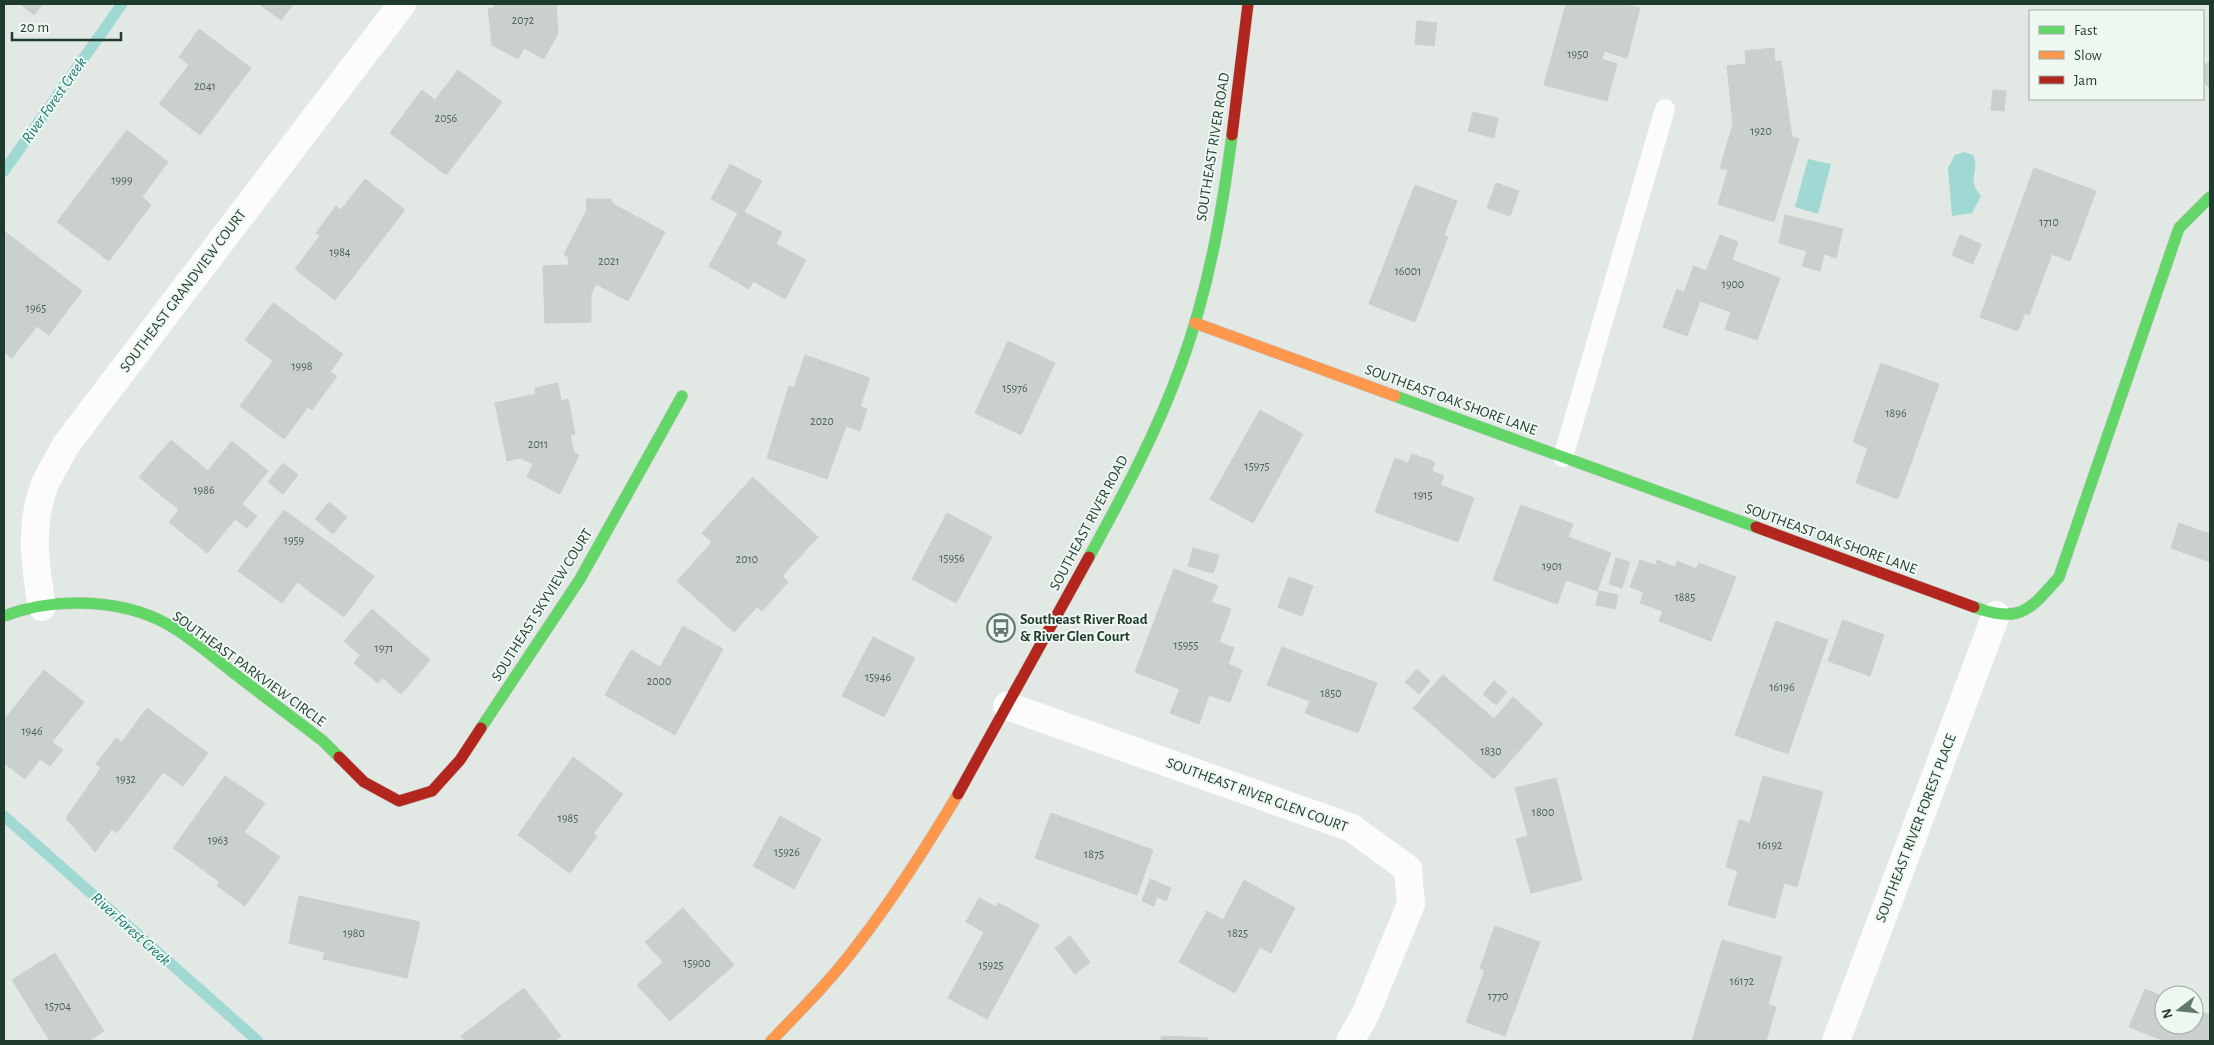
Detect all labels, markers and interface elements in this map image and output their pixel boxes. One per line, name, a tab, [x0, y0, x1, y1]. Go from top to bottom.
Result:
scale bar	[12, 10, 121, 42]
legend	[2029, 10, 2204, 100]
house number: 2072	[512, 14, 535, 26]
text: 20 m	[20, 20, 49, 35]
text: Fast	[2074, 23, 2098, 38]
house number: 1950	[1567, 48, 1589, 60]
text: Slow	[2074, 48, 2102, 63]
water label: River Forest Creek	[19, 54, 89, 146]
street label: SOUTHEAST RIVER ROAD	[1194, 71, 1232, 223]
text: Jam	[2074, 73, 2097, 88]
house number: 2041	[194, 80, 216, 92]
house number: 2056	[435, 112, 458, 124]
house number: 1920	[1750, 125, 1772, 137]
house number: 1999	[111, 174, 133, 186]
street label: SOUTHEAST GRANDVIEW COURT	[117, 206, 249, 375]
house number: 1710	[2039, 216, 2059, 228]
house number: 1984	[329, 246, 351, 258]
house number: 2021	[598, 255, 620, 267]
house number: 16001	[1395, 265, 1421, 277]
house number: 1900	[1722, 278, 1744, 290]
house number: 1965	[26, 302, 46, 314]
house number: 1998	[291, 360, 313, 372]
street label: SOUTHEAST OAK SHORE LANE	[1363, 362, 1539, 438]
house number: 15976	[1002, 382, 1028, 394]
house number: 1896	[1885, 407, 1907, 419]
house number: 2020	[810, 415, 834, 427]
house number: 2011	[528, 438, 548, 450]
street label: SOUTHEAST RIVER ROAD	[1047, 453, 1131, 593]
house number: 15975	[1245, 460, 1269, 472]
house number: 1986	[193, 484, 215, 496]
house number: 1915	[1414, 489, 1432, 501]
street label: SOUTHEAST OAK SHORE LANE	[1743, 501, 1919, 577]
street label: SOUTHEAST SKYVIEW COURT	[489, 526, 596, 684]
house number: 1959	[284, 534, 305, 546]
house number: 15956	[939, 552, 965, 564]
house number: 2010	[736, 553, 758, 565]
house number: 1901	[1542, 560, 1562, 572]
house number: 1885	[1675, 591, 1695, 603]
street label: SOUTHEAST PARKVIEW CIRCLE	[170, 608, 328, 730]
place label: Southeast River Road & River Glen Court	[1020, 612, 1148, 644]
bus stop icon: Southeast River Road & River Glen Court	[986, 613, 1016, 643]
house number: 15955	[1174, 639, 1198, 651]
house number: 1971	[375, 642, 393, 654]
house number: 15946	[865, 671, 891, 683]
house number: 2000	[647, 675, 671, 687]
house number: 16196	[1769, 681, 1795, 693]
house number: 1850	[1320, 687, 1342, 699]
house number: 1946	[21, 725, 43, 737]
street label: SOUTHEAST RIVER FOREST PLACE	[1873, 732, 1959, 924]
house number: 1830	[1480, 745, 1502, 757]
street label: SOUTHEAST RIVER GLEN COURT	[1164, 755, 1350, 835]
house number: 1932	[116, 773, 137, 785]
house number: 1800	[1532, 806, 1554, 818]
house number: 1985	[558, 812, 578, 824]
house number: 1963	[208, 834, 228, 846]
house number: 16192	[1758, 839, 1783, 851]
house number: 15926	[774, 846, 800, 858]
house number: 1875	[1084, 848, 1104, 860]
water label: River Forest Creek	[88, 889, 174, 969]
house number: 1980	[343, 927, 365, 939]
house number: 1825	[1228, 927, 1248, 939]
house number: 15900	[683, 957, 711, 969]
house number: 15925	[978, 959, 1004, 971]
house number: 16172	[1730, 975, 1755, 987]
north arrow	[2154, 985, 2204, 1035]
house number: 1770	[1488, 990, 1508, 1002]
house number: 15704	[45, 1000, 71, 1012]
text: N	[2159, 1007, 2176, 1020]

